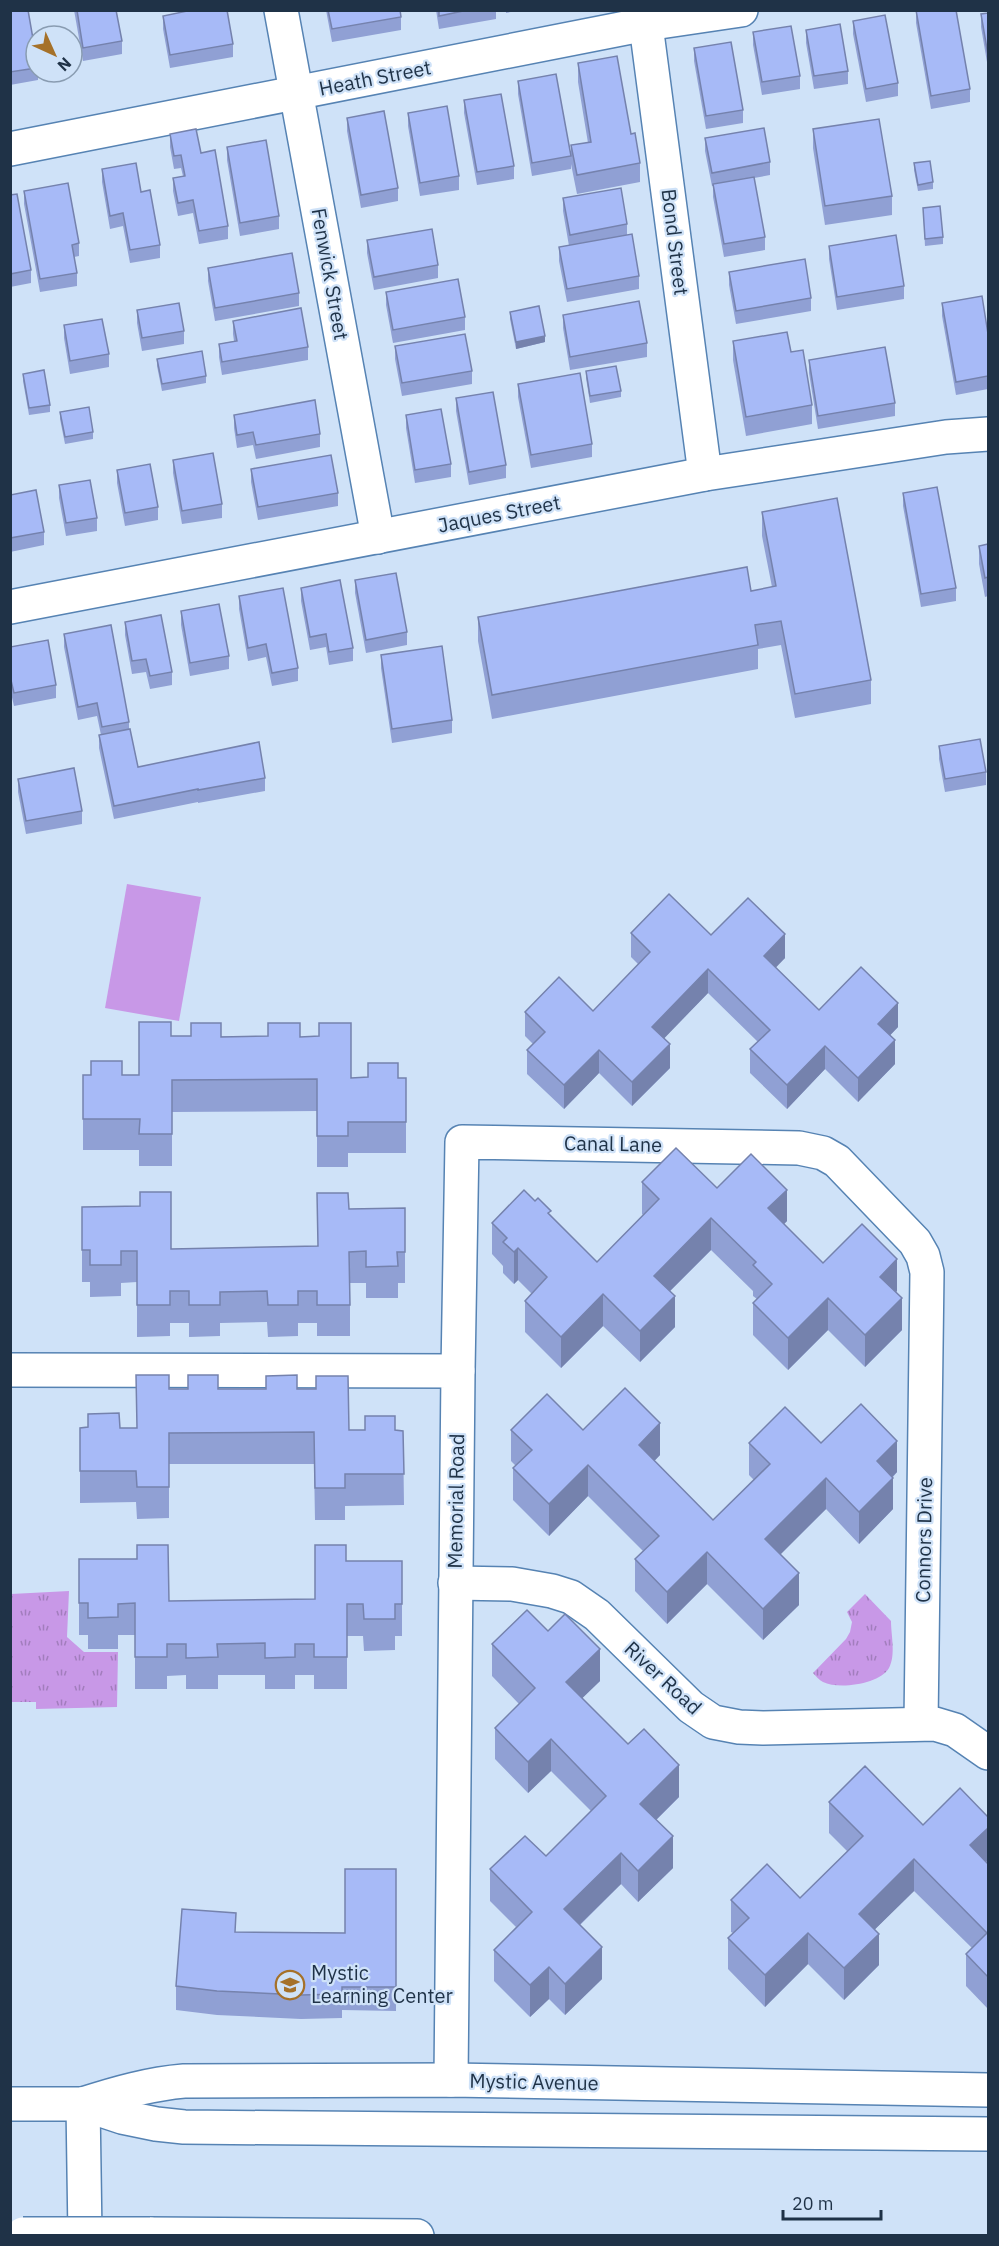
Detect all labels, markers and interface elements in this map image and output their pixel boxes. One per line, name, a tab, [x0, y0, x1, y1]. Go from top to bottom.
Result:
north arrow	[24, 24, 84, 84]
text: N	[53, 53, 76, 76]
street label: Heath Street	[316, 53, 433, 102]
street label: Bond Street	[656, 187, 695, 297]
street label: Fenwick Street	[306, 206, 355, 342]
street label: Jaques Street	[435, 488, 562, 539]
street label: Canal Lane	[564, 1129, 662, 1158]
street label: Memorial Road	[441, 1433, 470, 1569]
street label: Connors Drive	[909, 1477, 938, 1603]
street label: River Road	[619, 1635, 708, 1720]
place label: Mystic Learning Center	[311, 1959, 453, 2009]
school or university icon: Mystic Learning Center	[274, 1969, 306, 2001]
street label: Mystic Avenue	[469, 2067, 599, 2096]
scale bar	[783, 2183, 880, 2221]
text: 20 m	[792, 2192, 834, 2215]

